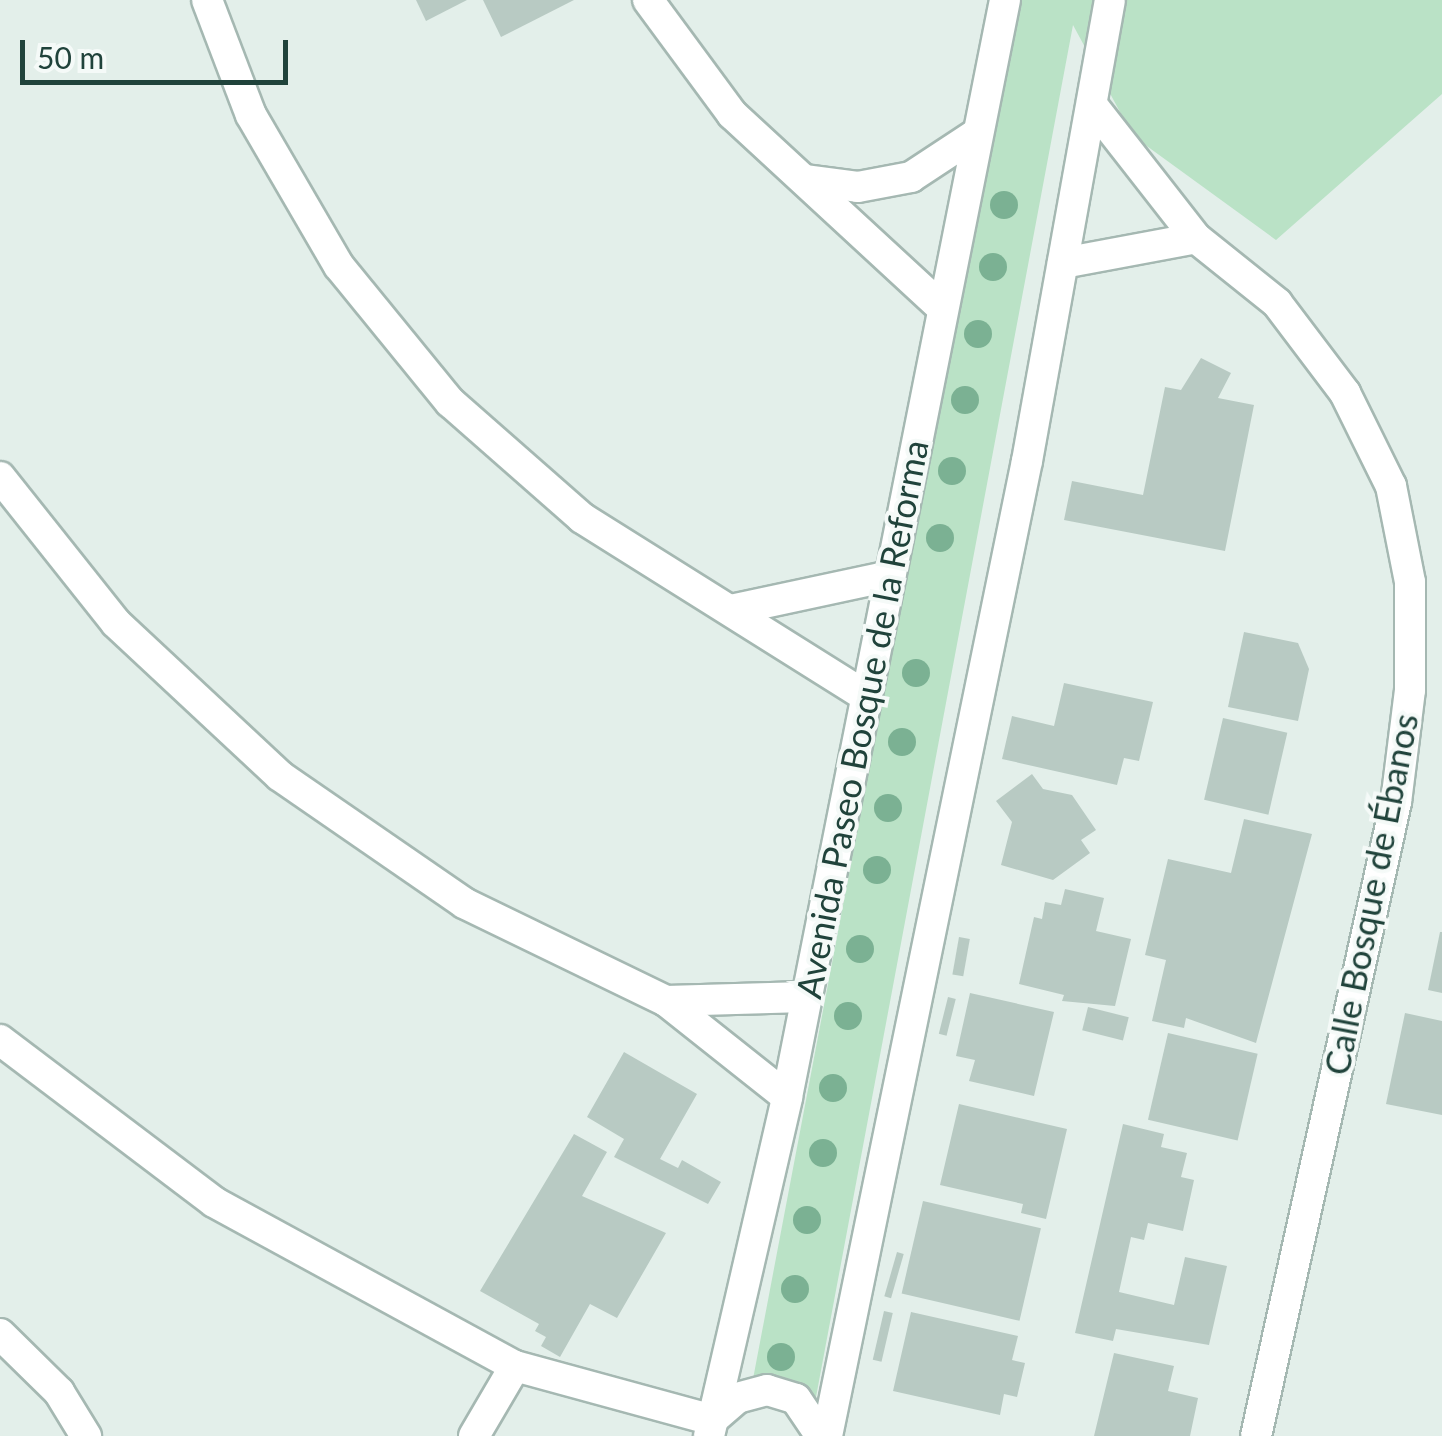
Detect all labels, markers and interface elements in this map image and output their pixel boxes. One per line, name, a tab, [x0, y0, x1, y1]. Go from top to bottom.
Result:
scale bar	[25, 20, 292, 82]
text: 50 m	[37, 39, 104, 75]
street label: Avenida Paseo Bosque de la Reforma	[786, 436, 936, 1002]
street label: Calle Bosque de Ébanos	[1314, 710, 1426, 1078]

